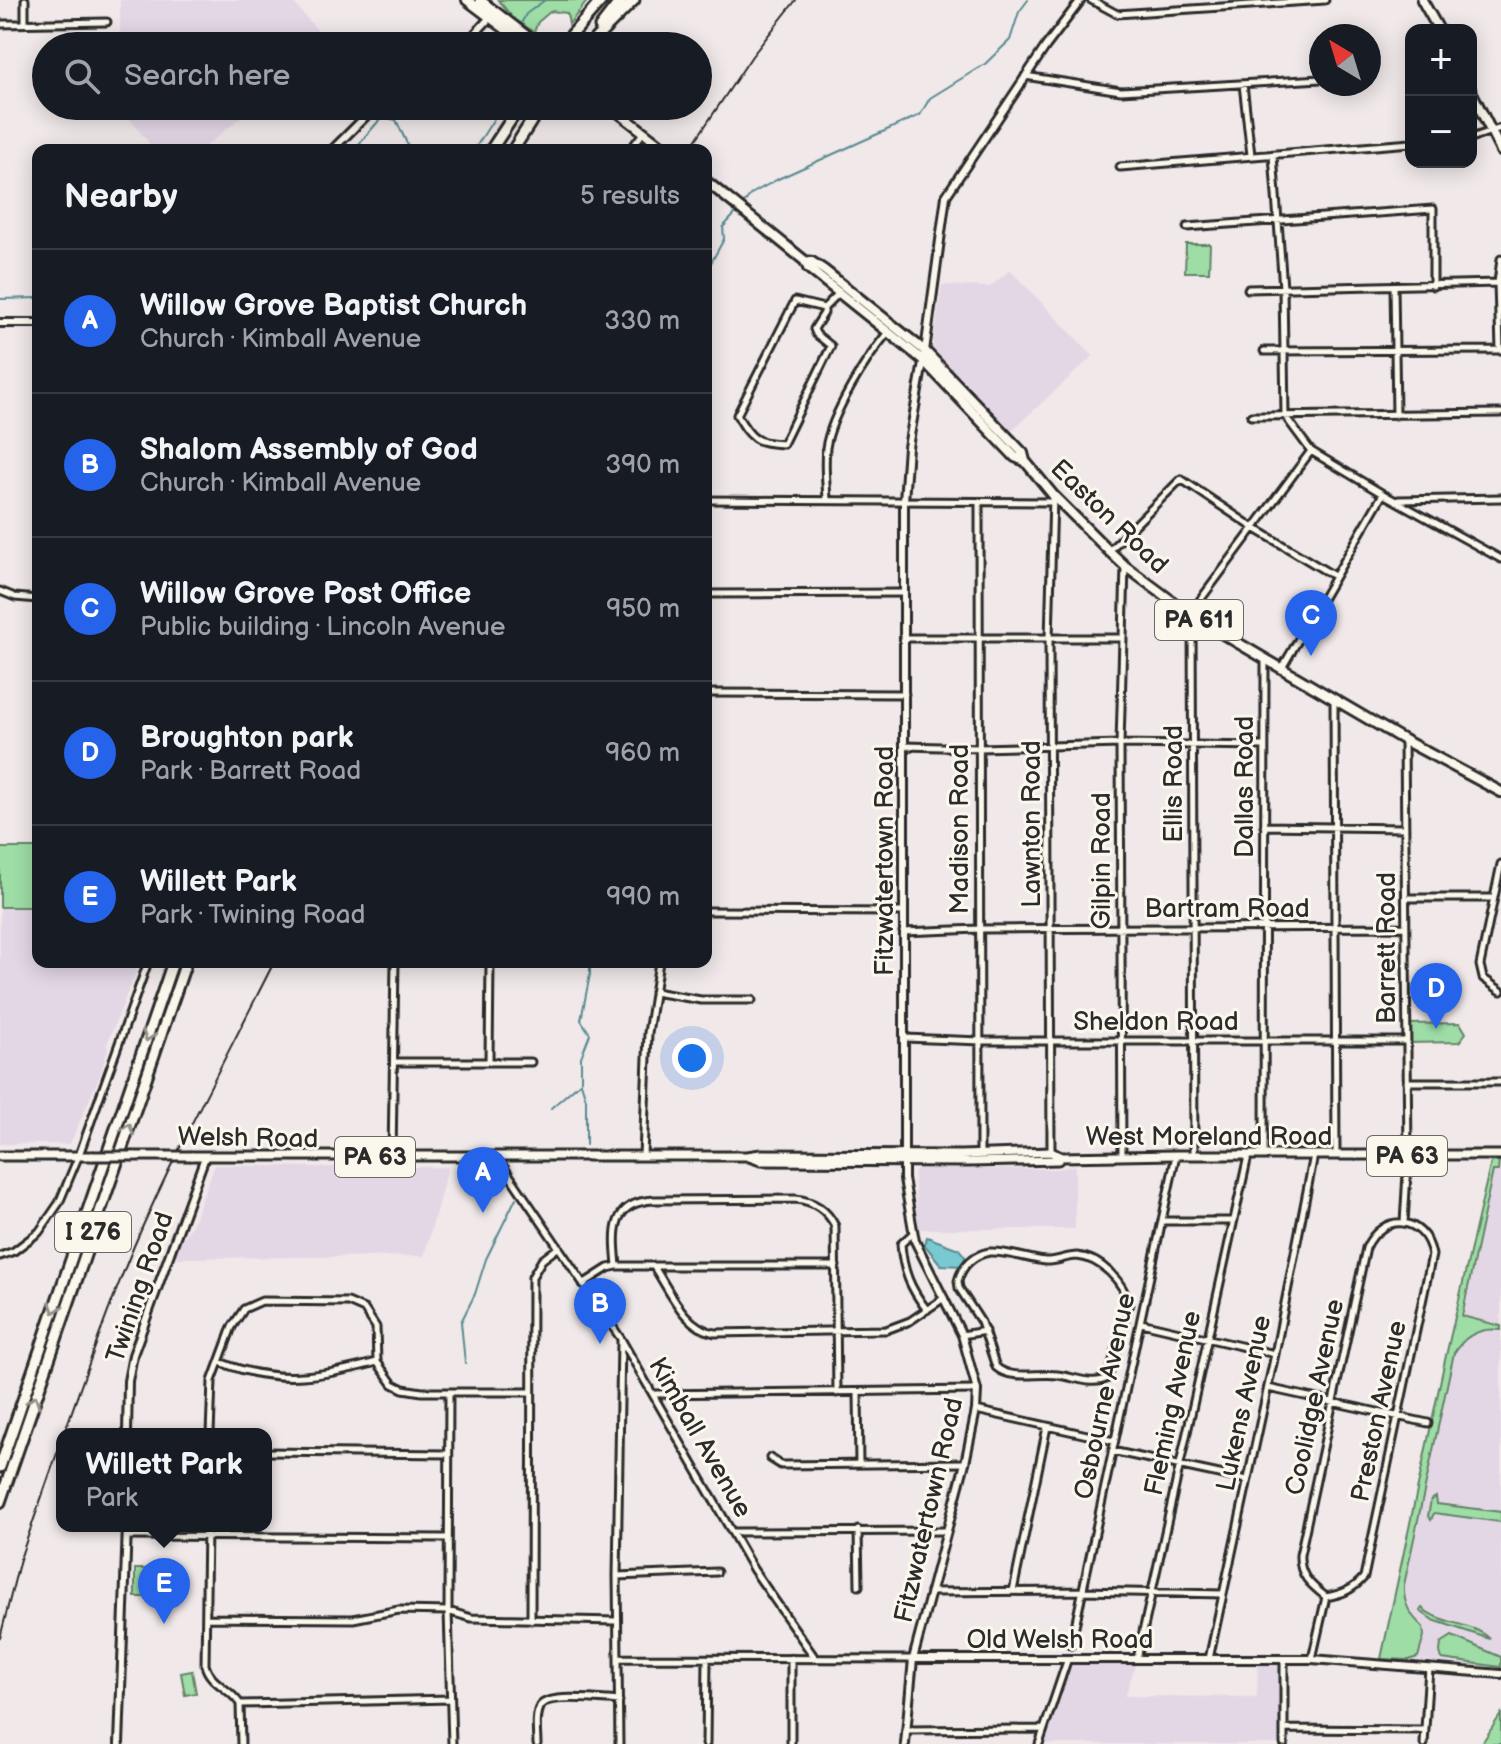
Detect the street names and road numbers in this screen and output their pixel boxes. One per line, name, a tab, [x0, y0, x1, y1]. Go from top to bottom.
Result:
street label: Easton Road	[1044, 453, 1174, 581]
road number: PA 611	[1155, 600, 1243, 640]
street label: Dallas Road	[1230, 716, 1261, 858]
street label: Ellis Road	[1159, 725, 1190, 843]
street label: Lawnton Road	[1017, 740, 1048, 908]
street label: Madison Road	[945, 744, 976, 914]
street label: Fitzwatertown Road	[870, 746, 901, 976]
street label: Gilpin Road	[1087, 792, 1118, 930]
street label: Barrett Road	[1372, 872, 1403, 1024]
street label: Bartram Road	[1144, 894, 1310, 925]
street label: Sheldon Road	[1073, 1007, 1239, 1038]
street label: Welsh Road	[177, 1122, 319, 1155]
street label: West Moreland Road	[1086, 1122, 1332, 1153]
road number: PA 63	[1367, 1136, 1447, 1176]
road number: PA 63	[335, 1137, 415, 1177]
street label: Twining Road	[100, 1208, 181, 1367]
road number: I 276	[55, 1212, 131, 1252]
street label: Osbourne Avenue	[1068, 1290, 1142, 1502]
street label: Coolidge Avenue	[1280, 1296, 1351, 1498]
street label: Fleming Avenue	[1139, 1308, 1208, 1499]
street label: Lukens Avenue	[1211, 1313, 1278, 1494]
street label: Preston Avenue	[1345, 1318, 1414, 1505]
street label: Kimball Avenue	[641, 1352, 758, 1523]
street label: Fitzwatertown Road	[888, 1395, 970, 1626]
street label: Old Welsh Road	[967, 1625, 1153, 1656]

